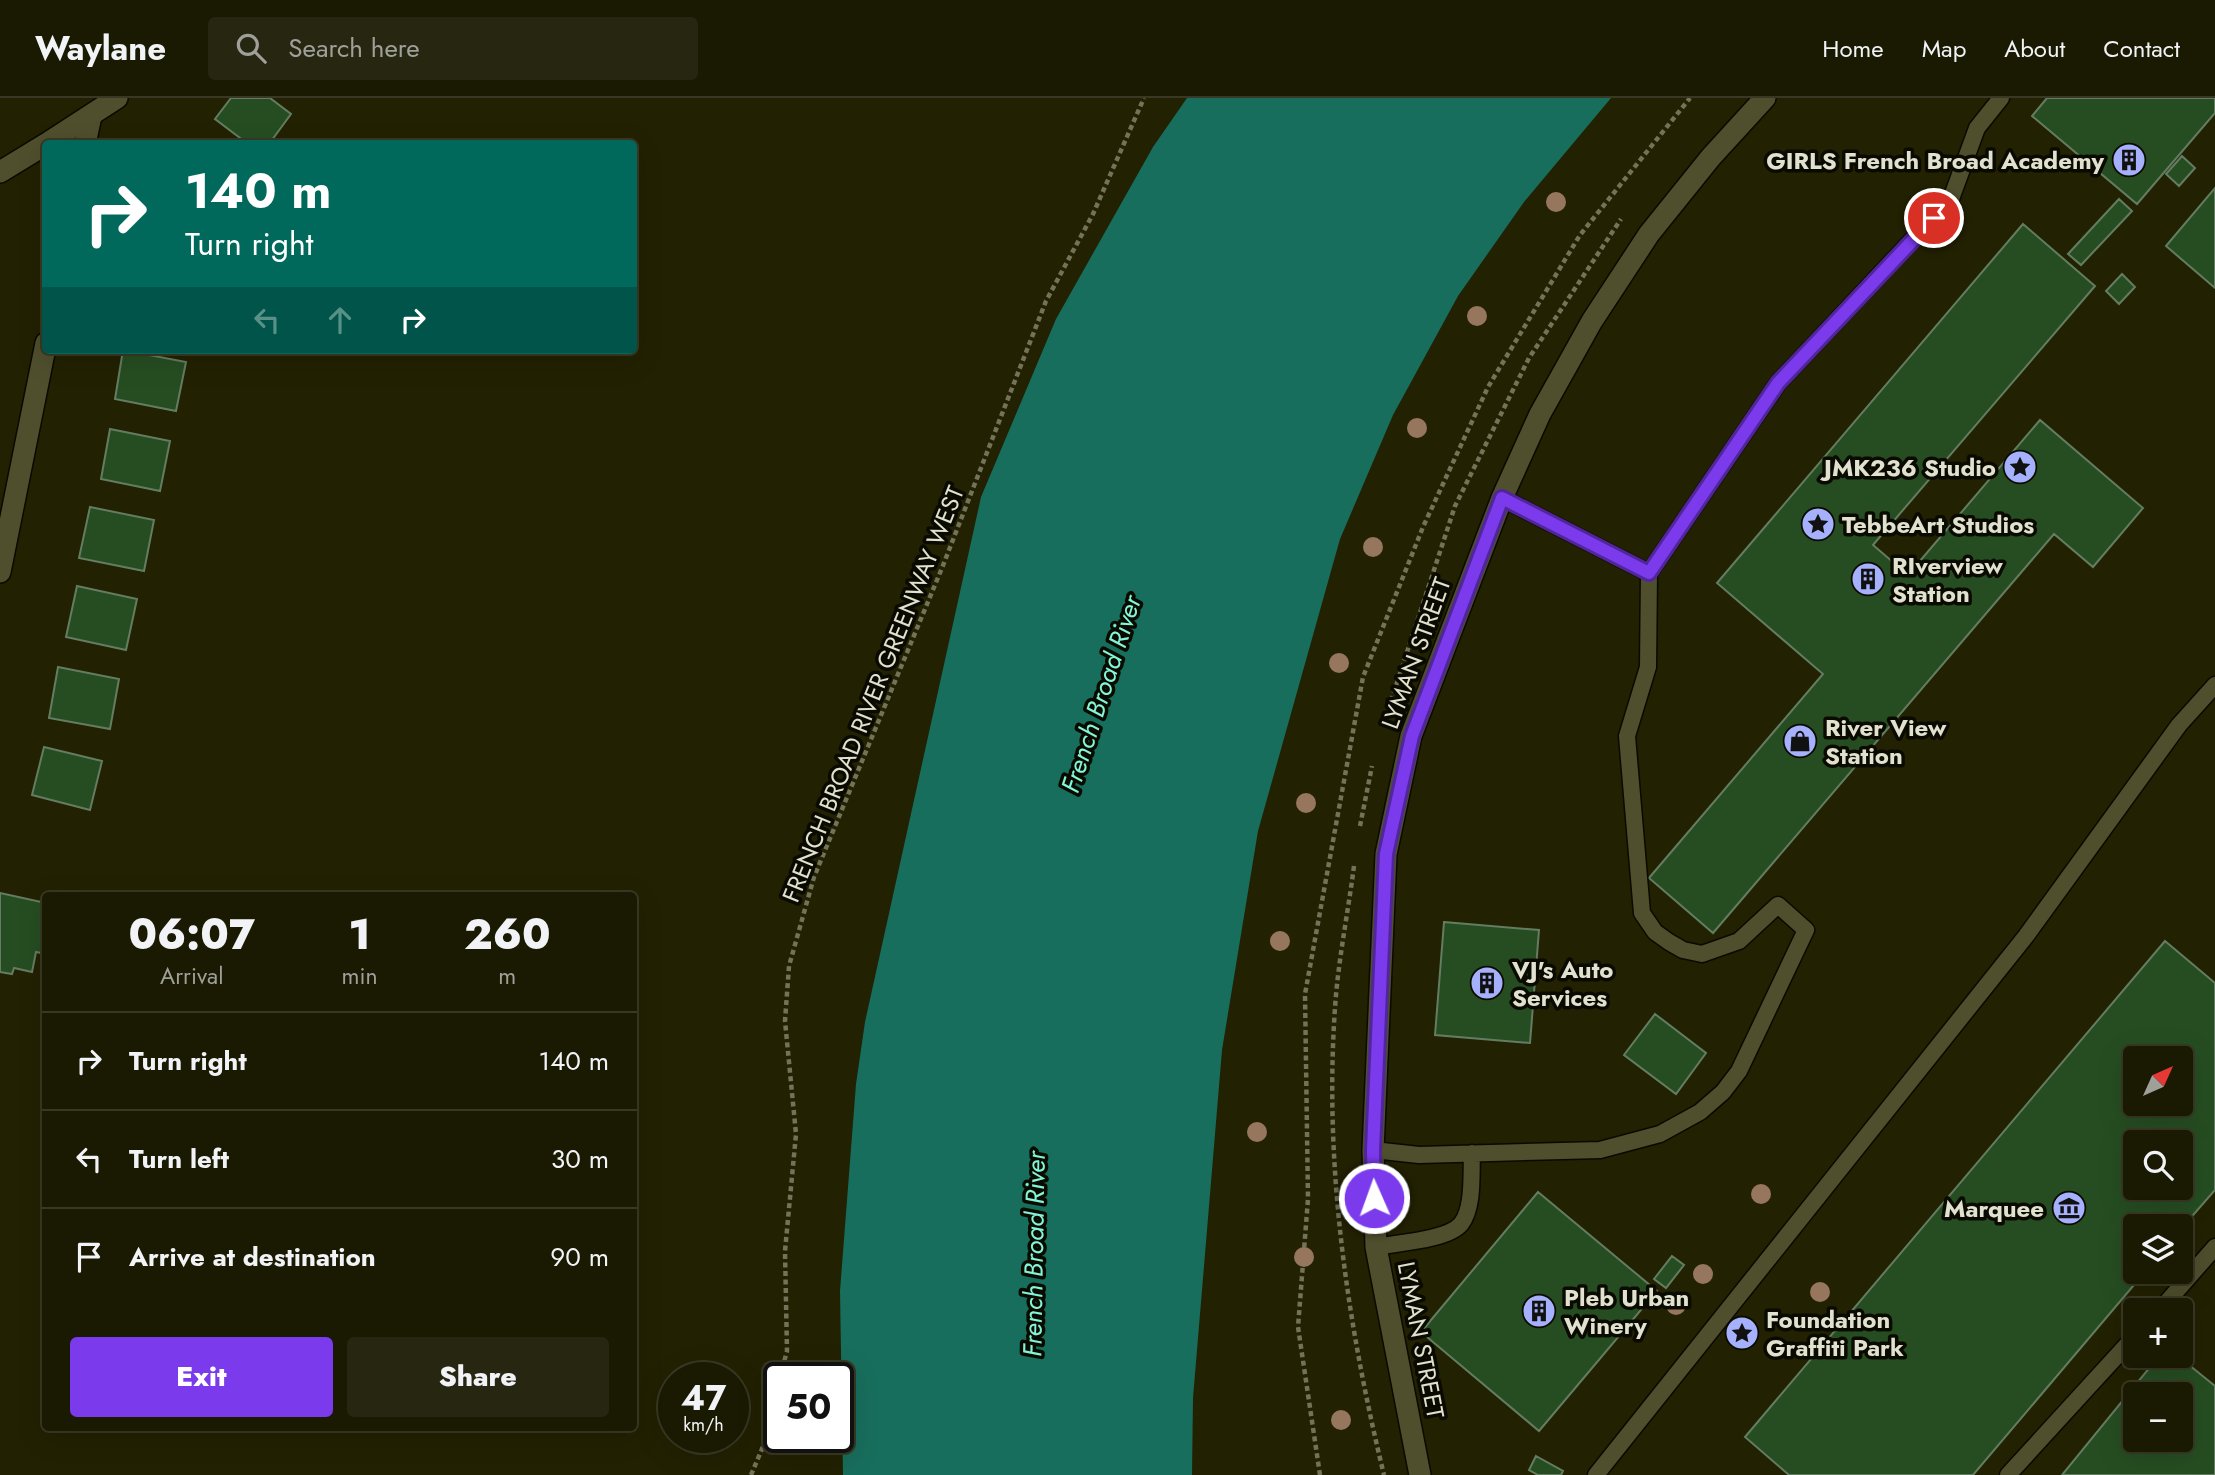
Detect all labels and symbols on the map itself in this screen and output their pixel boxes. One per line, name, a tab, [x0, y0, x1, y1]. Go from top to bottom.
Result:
building icon: GIRLS French Broad Academy	[2110, 141, 2148, 179]
place label: GIRLS French Broad Academy	[1766, 143, 2104, 178]
pin	[1904, 188, 1964, 248]
place icon: JMK236 Studio	[2001, 448, 2039, 486]
place label: JMK236 Studio	[1820, 450, 1996, 485]
street label: FRENCH BROAD RIVER GREENWAY WEST	[773, 481, 973, 907]
place icon: TebbeArt Studios	[1799, 505, 1837, 543]
place label: TebbeArt Studios	[1842, 507, 2034, 542]
place label: RIverview Station	[1892, 548, 2003, 611]
building icon: RIverview Station	[1849, 560, 1887, 598]
street label: LYMAN STREET	[1372, 572, 1460, 734]
water label: French Broad River	[1051, 589, 1151, 798]
place label: River View Station	[1825, 710, 1947, 773]
shop icon: River View Station	[1781, 722, 1819, 760]
place label: VJ's Auto Services	[1511, 952, 1613, 1015]
building icon: VJ's Auto Services	[1468, 964, 1506, 1002]
north arrow	[2123, 1046, 2193, 1116]
water label: French Broad River	[1013, 1150, 1055, 1357]
position arrow	[1337, 1161, 1411, 1235]
museum icon: Marquee	[2050, 1189, 2088, 1227]
place label: Marquee	[1944, 1191, 2044, 1226]
street label: LYMAN STREET	[1389, 1259, 1453, 1421]
place label: Pleb Urban Winery	[1564, 1280, 1689, 1343]
building icon: Pleb Urban Winery	[1520, 1292, 1558, 1330]
place label: Foundation Graffiti Park	[1766, 1302, 1904, 1365]
place icon: Foundation Graffiti Park	[1723, 1314, 1761, 1352]
speed limit sign: 50	[763, 1362, 854, 1453]

